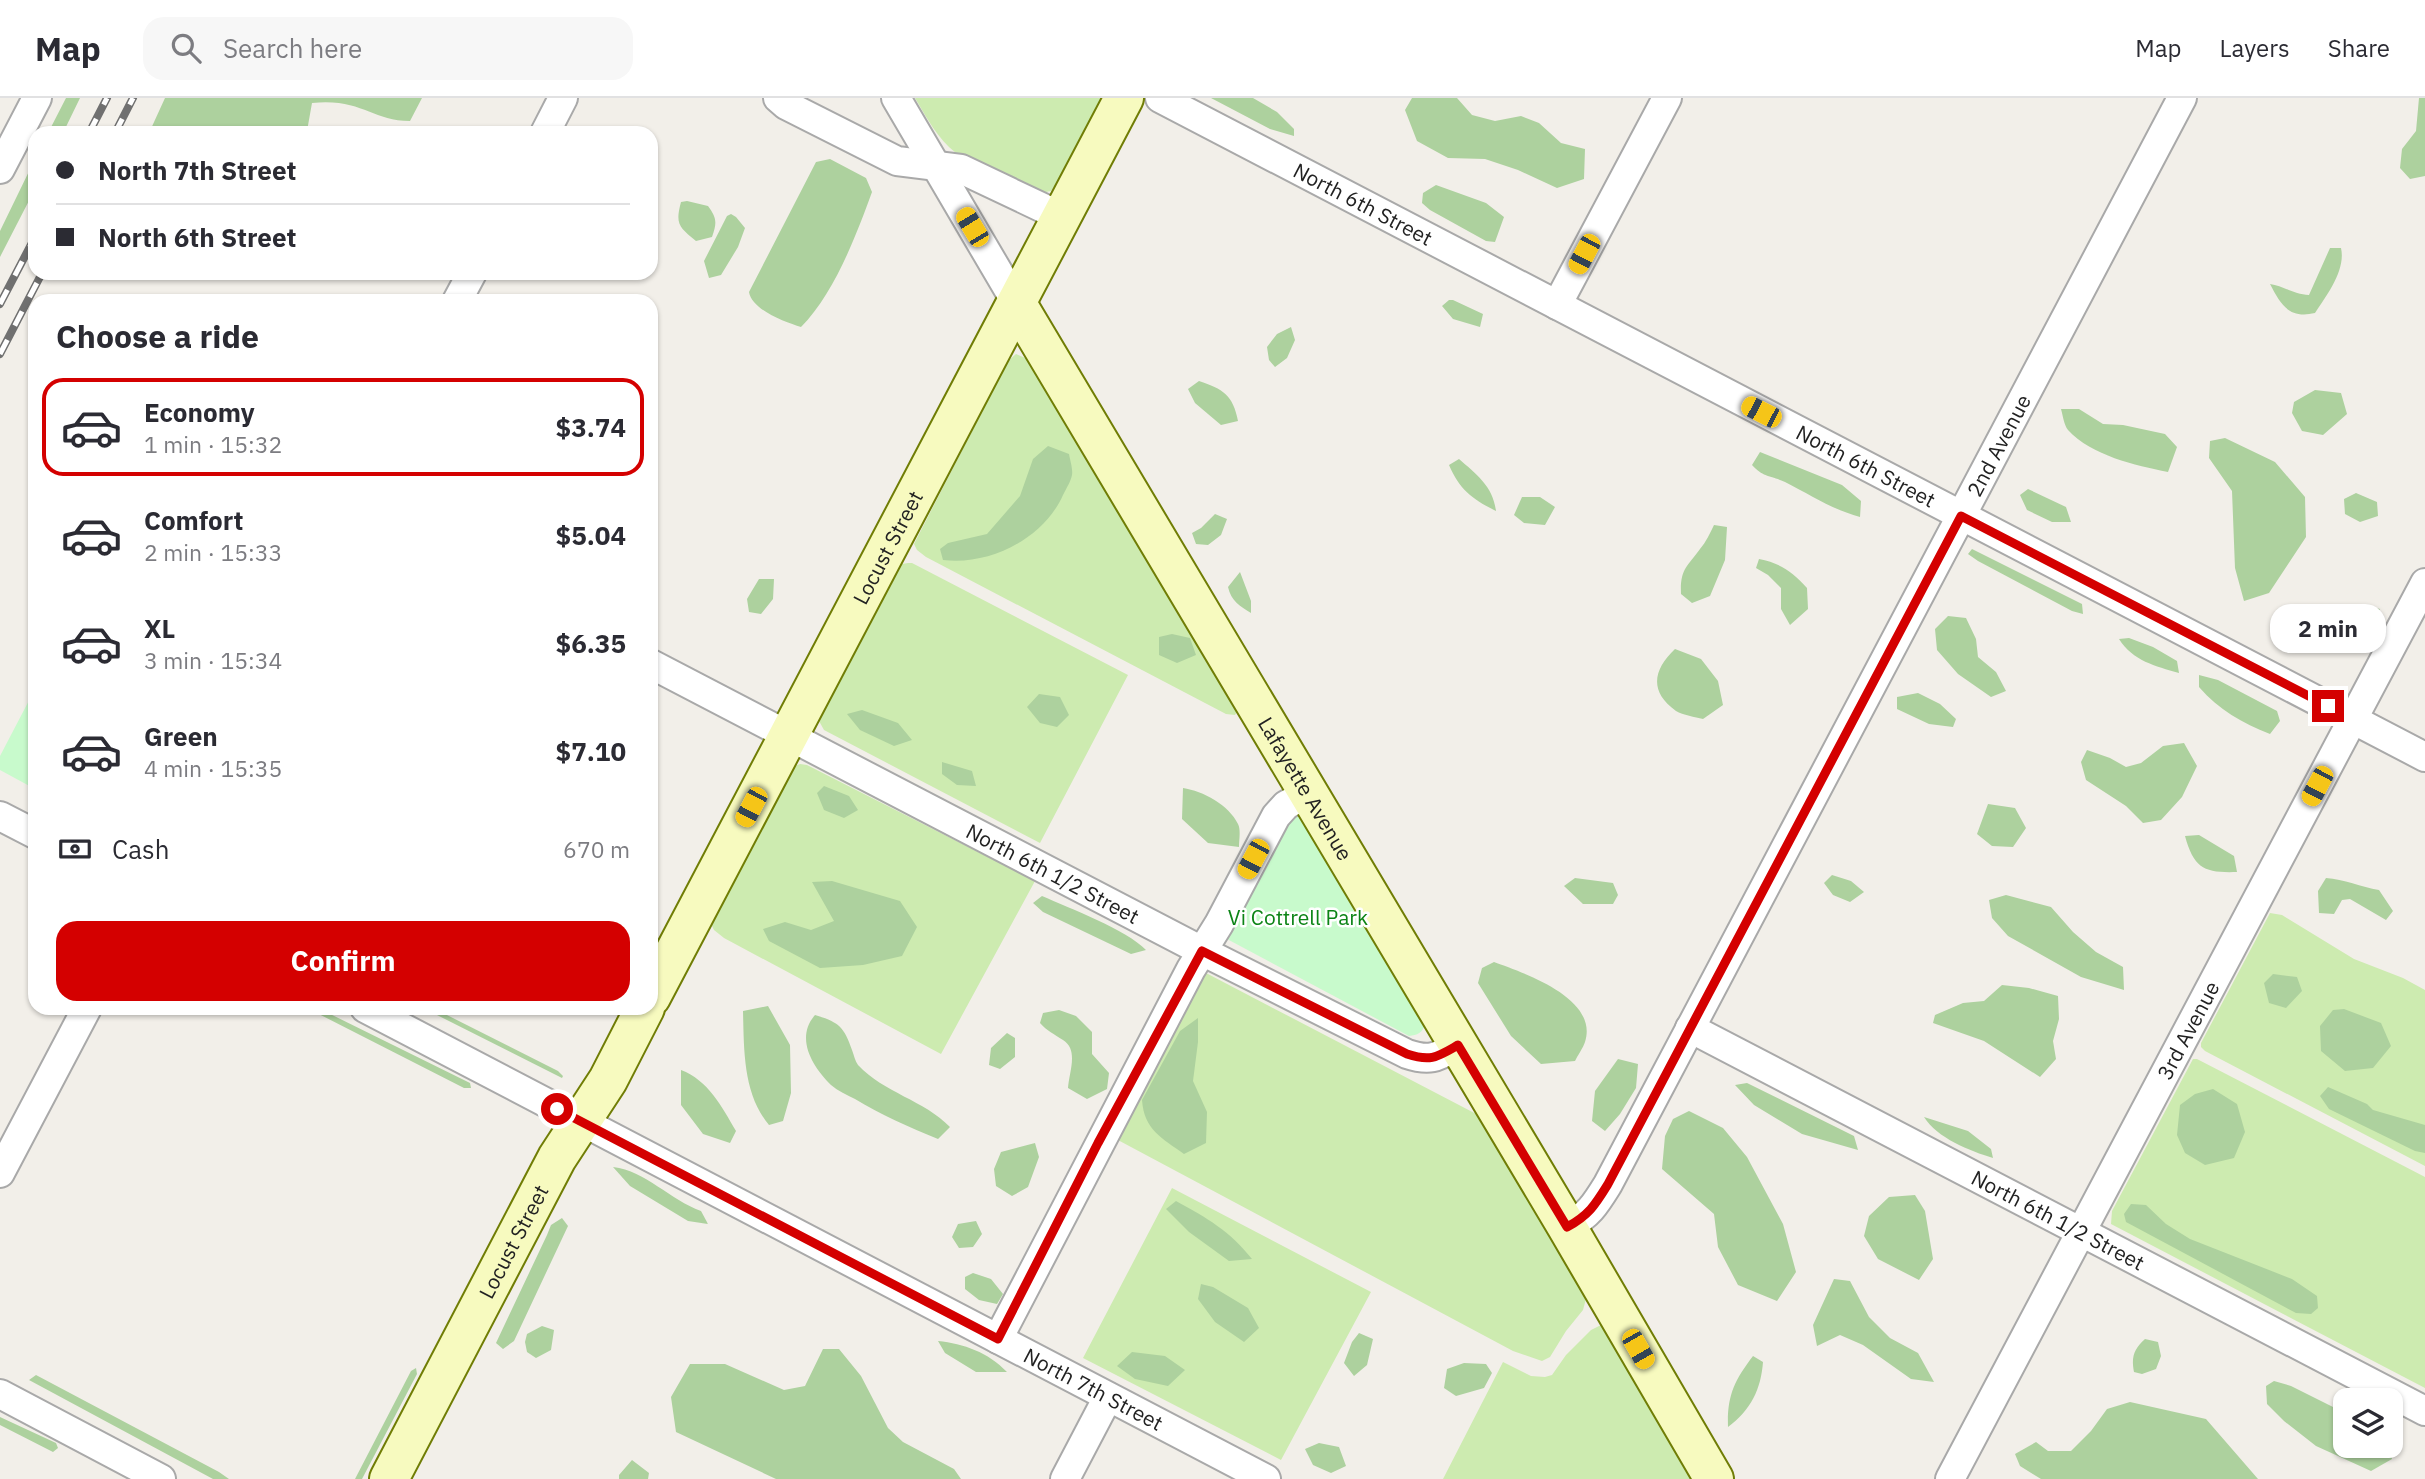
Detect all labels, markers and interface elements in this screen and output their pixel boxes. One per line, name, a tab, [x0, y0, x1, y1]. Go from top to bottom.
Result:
search box	[143, 17, 633, 80]
text: Map	[35, 27, 101, 70]
icon: search	[167, 29, 205, 67]
text: Search here	[223, 31, 362, 65]
text: Map	[2135, 32, 2182, 64]
text: Layers	[2220, 32, 2290, 64]
text: Share	[2328, 32, 2390, 64]
text: North 7th Street	[98, 153, 296, 187]
street label: North 6th Street	[1289, 156, 1438, 252]
car	[953, 204, 992, 250]
text: North 6th Street	[98, 220, 296, 254]
car	[1565, 231, 1604, 277]
text: Choose a ride	[56, 315, 259, 357]
street label: 2nd Avenue	[1960, 389, 2037, 501]
car	[1738, 393, 1785, 431]
text: Economy	[144, 395, 255, 429]
icon: car	[60, 396, 123, 459]
text: $3.74	[556, 410, 626, 444]
street label: North 6th Street	[1792, 418, 1940, 514]
text: 1 min · 15:32	[144, 429, 282, 459]
street label: Locust Street	[846, 486, 929, 609]
text: Comfort	[144, 503, 243, 537]
icon: car	[60, 504, 123, 567]
text: $5.04	[556, 518, 626, 552]
text: 2 min · 15:33	[144, 537, 282, 567]
callout: 2 min	[2270, 604, 2386, 654]
text: XL	[144, 611, 175, 645]
icon: car	[60, 612, 123, 675]
text: 2 min	[2298, 613, 2358, 643]
text: $6.35	[556, 626, 626, 660]
text: 3 min · 15:34	[144, 645, 282, 675]
route end	[2312, 690, 2344, 722]
street label: Lafayette Avenue	[1252, 711, 1359, 866]
text: Green	[144, 719, 218, 753]
icon: car	[60, 720, 123, 783]
text: $7.10	[556, 734, 626, 768]
text: 4 min · 15:35	[144, 753, 282, 783]
car	[2298, 763, 2337, 809]
car	[732, 784, 771, 830]
street label: North 6th 1/2 Street	[961, 817, 1144, 930]
icon: cash	[56, 830, 94, 868]
text: Cash	[112, 832, 169, 866]
text: 670 m	[563, 834, 630, 864]
car	[1234, 836, 1273, 882]
park label: Vi Cottrell Park	[1228, 903, 1368, 931]
button: Confirm	[56, 921, 630, 1001]
street label: 3rd Avenue	[2150, 976, 2225, 1084]
route start	[541, 1093, 573, 1125]
street label: North 6th 1/2 Street	[1967, 1163, 2149, 1276]
street label: Locust Street	[472, 1180, 555, 1303]
car	[1619, 1326, 1658, 1372]
street label: North 7th Street	[1019, 1341, 1168, 1437]
map controls	[2333, 1388, 2403, 1458]
button: layers	[2333, 1388, 2403, 1458]

